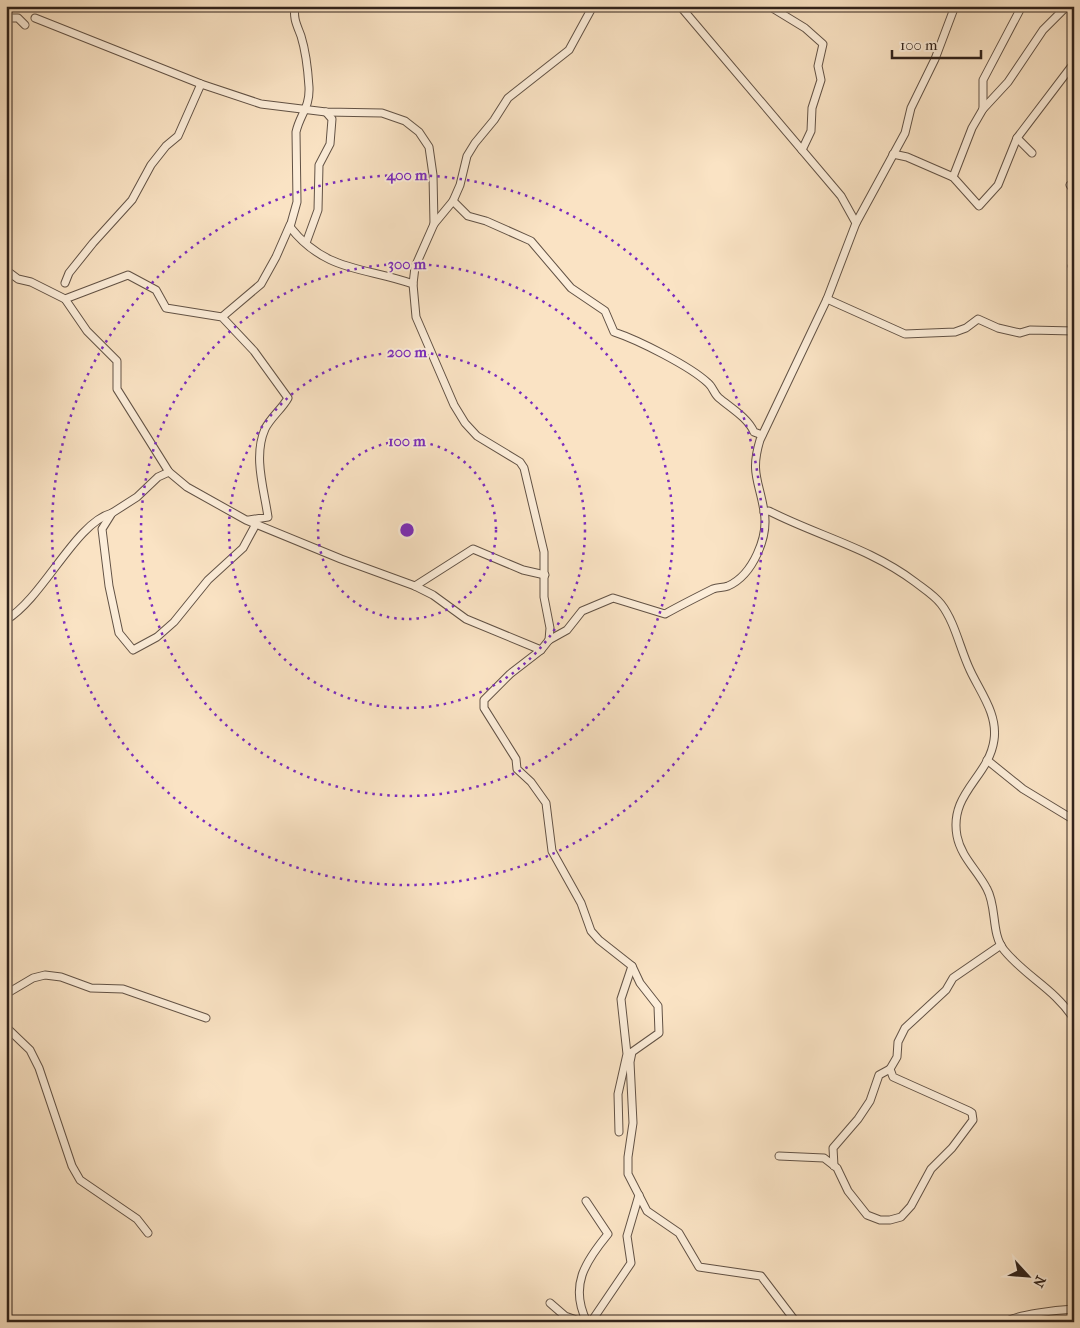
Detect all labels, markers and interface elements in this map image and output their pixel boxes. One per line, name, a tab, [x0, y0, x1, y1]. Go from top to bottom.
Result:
scale bar	[892, 28, 981, 60]
text: 100 m	[900, 36, 938, 54]
text: 400 m	[385, 166, 428, 184]
text: 300 m	[388, 255, 427, 273]
text: 200 m	[387, 343, 427, 361]
text: 100 m	[388, 432, 426, 450]
centre of rings	[398, 521, 416, 539]
north arrow	[1002, 1250, 1052, 1300]
text: N	[1029, 1273, 1049, 1290]

